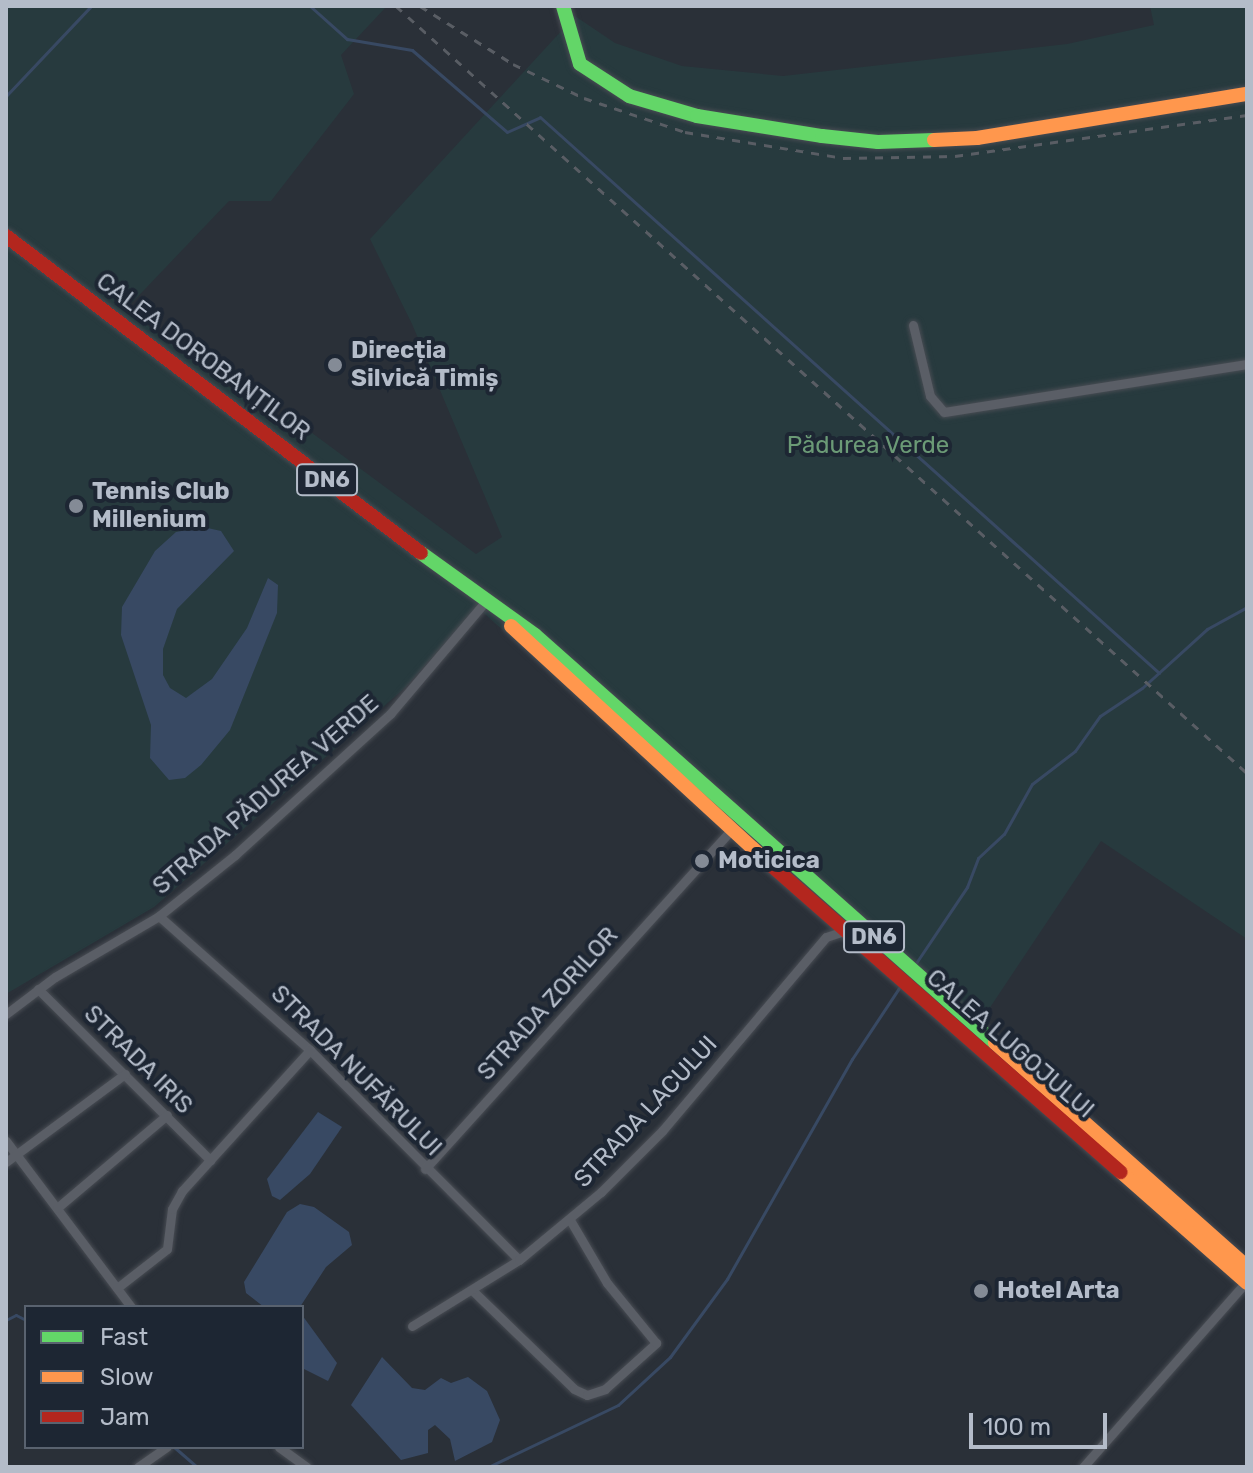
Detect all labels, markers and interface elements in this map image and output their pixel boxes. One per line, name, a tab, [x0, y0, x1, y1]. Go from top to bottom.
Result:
street label: CALEA DOROBANȚILOR	[90, 267, 316, 447]
place label: Direcția Silvică Timiș	[351, 337, 499, 393]
marker: Direcția Silvică Timiș	[326, 356, 344, 374]
park label: Pădurea Verde	[786, 432, 950, 460]
road number: DN6	[295, 462, 359, 498]
place label: Tennis Club Millenium	[92, 478, 230, 534]
marker: Tennis Club Millenium	[67, 497, 85, 515]
street label: STRADA PĂDUREA VERDE	[146, 688, 386, 902]
place label: Moticica	[718, 847, 820, 875]
marker: Moticica	[693, 852, 711, 870]
road number: DN6	[842, 919, 906, 955]
street label: STRADA ZORILOR	[472, 921, 624, 1087]
street label: CALEA LUGOJULUI	[920, 963, 1100, 1125]
street label: STRADA NUFĂRULUI	[264, 979, 448, 1163]
street label: STRADA IRIS	[77, 999, 199, 1121]
street label: STRADA LACULUI	[568, 1030, 724, 1194]
place label: Hotel Arta	[997, 1277, 1120, 1305]
marker: Hotel Arta	[972, 1282, 990, 1300]
legend	[24, 1305, 304, 1449]
text: Fast	[100, 1323, 148, 1351]
text: Slow	[100, 1363, 153, 1391]
scale bar	[973, 1397, 1111, 1447]
text: Jam	[100, 1403, 150, 1431]
text: 100 m	[983, 1413, 1051, 1441]

